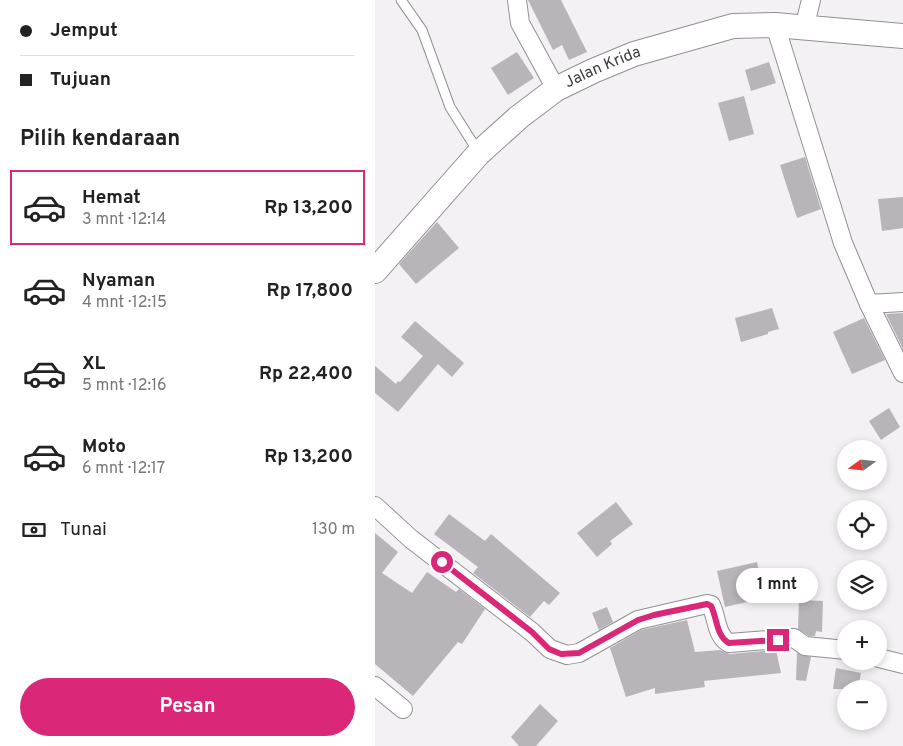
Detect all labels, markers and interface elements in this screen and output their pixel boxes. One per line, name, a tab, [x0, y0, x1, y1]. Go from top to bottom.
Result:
text: Jemput	[50, 19, 118, 43]
street label: Jalan Krida	[562, 43, 643, 93]
text: Tujuan	[50, 68, 111, 92]
text: Pilih kendaraan	[20, 126, 180, 153]
icon: car	[22, 185, 67, 230]
text: Hemat	[82, 186, 141, 210]
text: Rp 13,200	[264, 196, 353, 220]
text: 3 mnt · 12:14	[82, 210, 166, 230]
icon: car	[22, 268, 67, 313]
text: Nyaman	[82, 269, 155, 293]
text: Rp 17,800	[267, 279, 353, 303]
text: 4 mnt · 12:15	[82, 293, 167, 313]
icon: car	[22, 351, 67, 396]
text: XL	[82, 352, 105, 376]
text: Rp 22,400	[259, 362, 353, 386]
text: 5 mnt · 12:16	[82, 376, 167, 396]
icon: car	[22, 434, 67, 479]
text: Moto	[82, 435, 126, 459]
north arrow	[837, 440, 887, 490]
map controls	[837, 440, 887, 730]
text: Rp 13,200	[264, 445, 353, 469]
text: 6 mnt · 12:17	[82, 459, 165, 479]
button: locate	[837, 500, 887, 550]
icon: cash	[20, 516, 48, 544]
text: Tunai	[60, 518, 107, 542]
text: 130 m	[312, 520, 355, 540]
route start	[431, 551, 453, 573]
button: layers	[837, 560, 887, 610]
callout: 1 mnt	[737, 568, 819, 602]
text: 1 mnt	[757, 575, 797, 595]
button: +	[837, 620, 887, 670]
route end	[767, 629, 789, 651]
button: Pesan	[20, 678, 355, 736]
button: −	[837, 680, 887, 730]

